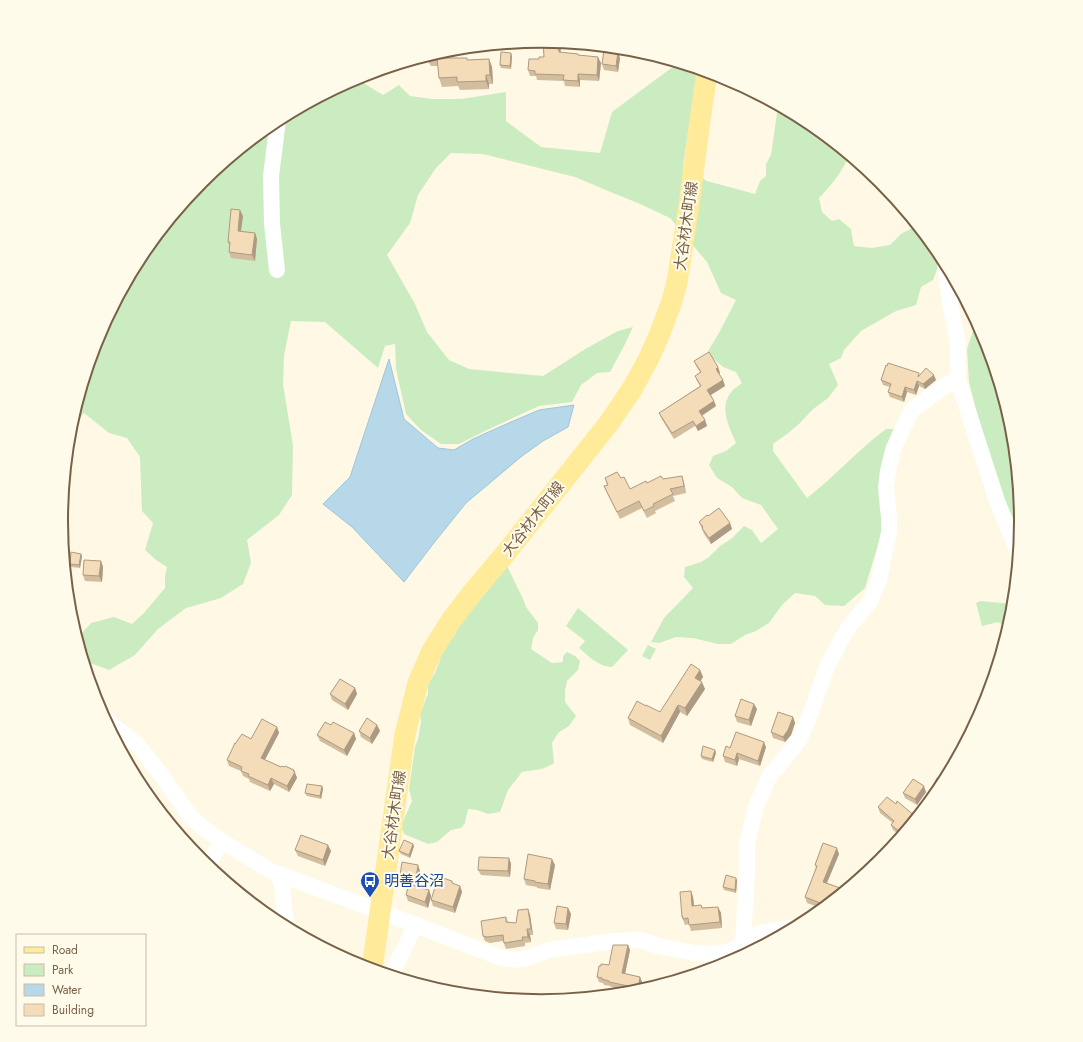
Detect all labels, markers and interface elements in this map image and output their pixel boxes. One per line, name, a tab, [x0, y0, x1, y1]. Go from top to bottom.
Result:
street label: 大谷材木町線	[669, 180, 703, 272]
street label: 大谷材木町線	[497, 477, 569, 561]
street label: 大谷材木町線	[377, 769, 411, 861]
bus stop icon: 明善谷沼	[359, 870, 381, 898]
place label: 明善谷沼	[384, 870, 444, 892]
legend	[16, 934, 146, 1026]
text: Road	[52, 941, 78, 959]
text: Park	[52, 961, 74, 979]
text: Water	[52, 981, 83, 999]
text: Building	[52, 1001, 94, 1019]

